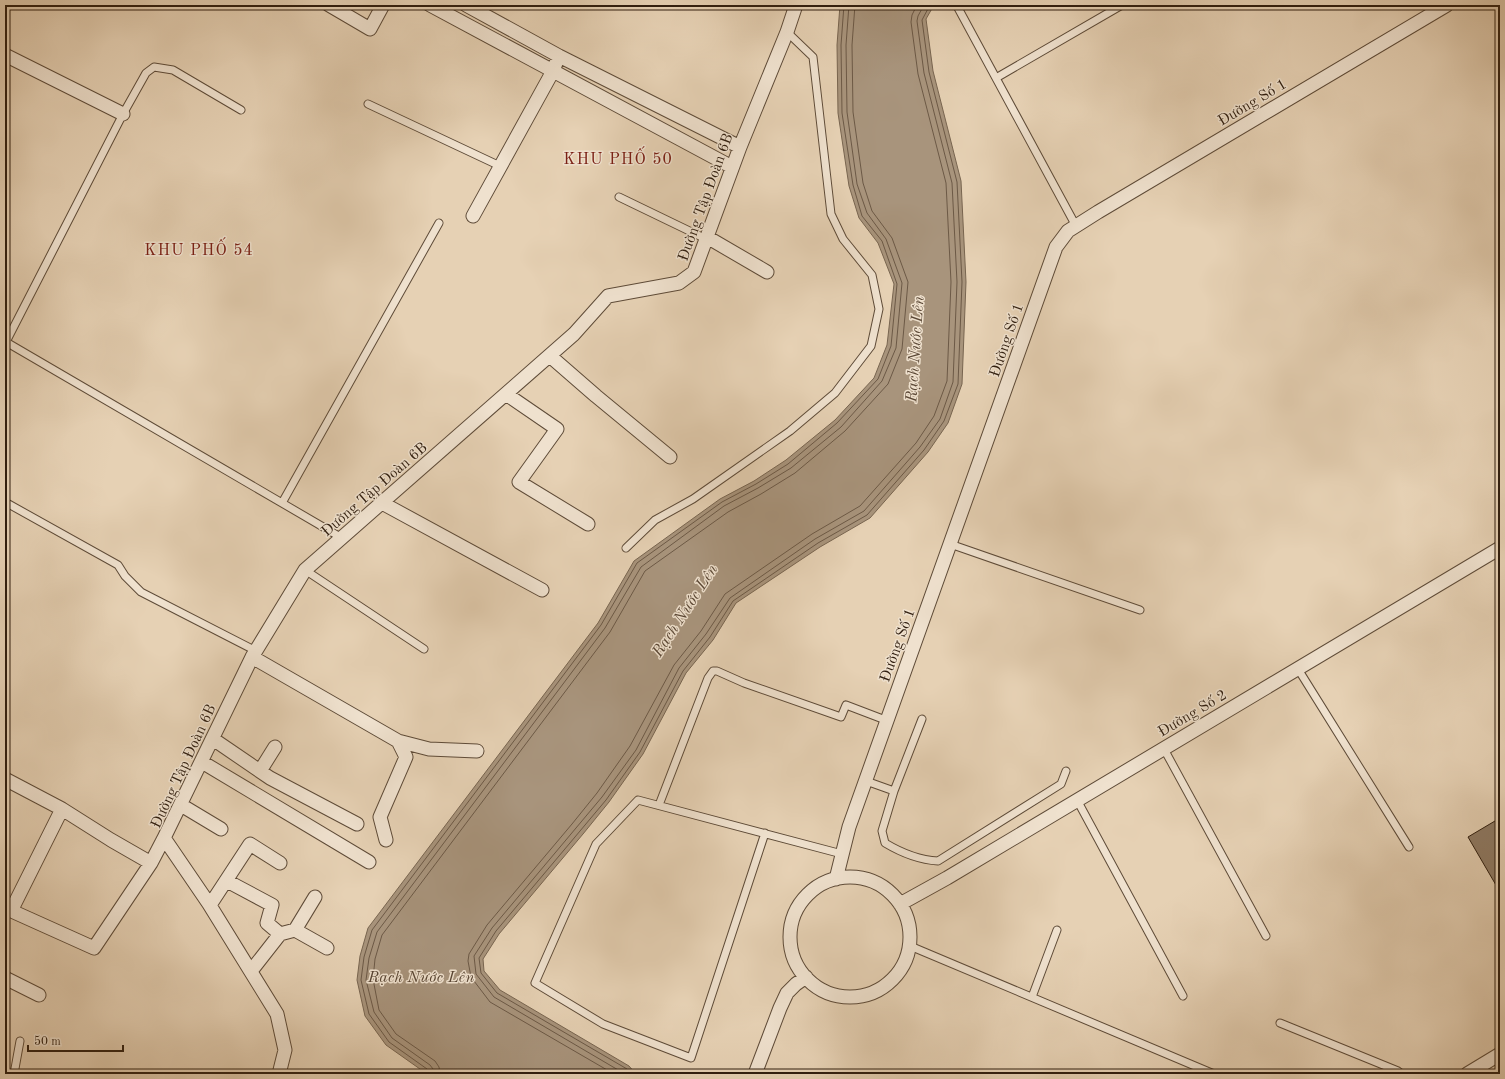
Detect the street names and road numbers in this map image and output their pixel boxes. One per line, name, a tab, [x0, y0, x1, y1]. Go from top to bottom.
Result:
street label: Đường Số 1	[1215, 76, 1290, 130]
street label: Đường Tập Đoàn 6B	[676, 132, 736, 263]
street label: Đường Số 1	[987, 301, 1027, 379]
street label: Đường Tập Đoàn 6B	[319, 440, 431, 540]
street label: Đường Số 1	[877, 606, 919, 684]
street label: Đường Số 2	[1155, 687, 1230, 741]
street label: Đường Tập Đoàn 6B	[149, 702, 220, 831]

